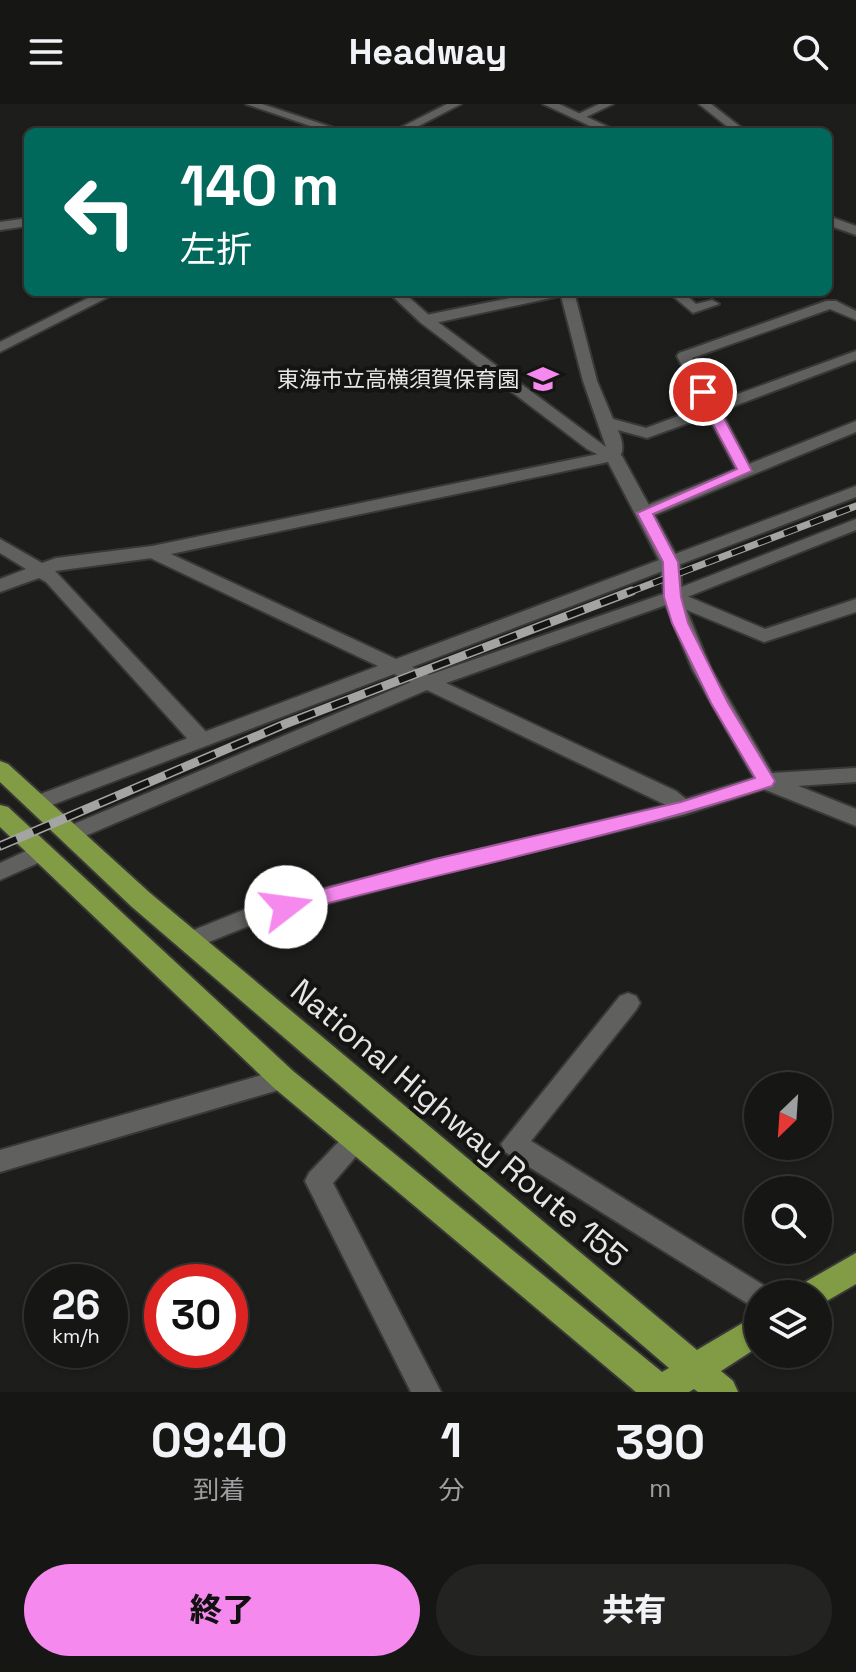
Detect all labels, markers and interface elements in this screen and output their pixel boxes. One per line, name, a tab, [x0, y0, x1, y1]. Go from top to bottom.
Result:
text: Headway	[349, 29, 507, 75]
icon: menu	[24, 30, 68, 74]
icon: search	[788, 30, 832, 74]
text: 140 m	[180, 150, 339, 221]
icon: left	[48, 160, 152, 264]
text: 左折	[180, 227, 252, 273]
pin	[669, 358, 737, 426]
school or university icon: 東海市立高横須賀保育園	[526, 362, 560, 396]
place label: 東海市立高横須賀保育園	[277, 365, 519, 393]
icon: arrive	[681, 370, 725, 414]
position arrow	[244, 865, 328, 949]
street label: National Highway Route 155	[282, 970, 636, 1276]
north arrow	[744, 1072, 832, 1160]
map controls	[744, 1072, 832, 1368]
button: search	[744, 1176, 832, 1264]
speed limit sign: 30	[144, 1264, 248, 1368]
text: 26	[52, 1280, 100, 1331]
button: layers	[744, 1280, 832, 1368]
text: km/h	[52, 1323, 100, 1349]
text: 09:40	[151, 1410, 288, 1471]
text: 1	[441, 1410, 462, 1471]
text: 390	[615, 1412, 705, 1473]
text: m	[649, 1471, 671, 1505]
text: 到着	[193, 1473, 245, 1507]
text: 分	[438, 1473, 464, 1507]
button: 終了	[24, 1564, 420, 1656]
button: 共有	[436, 1564, 832, 1656]

